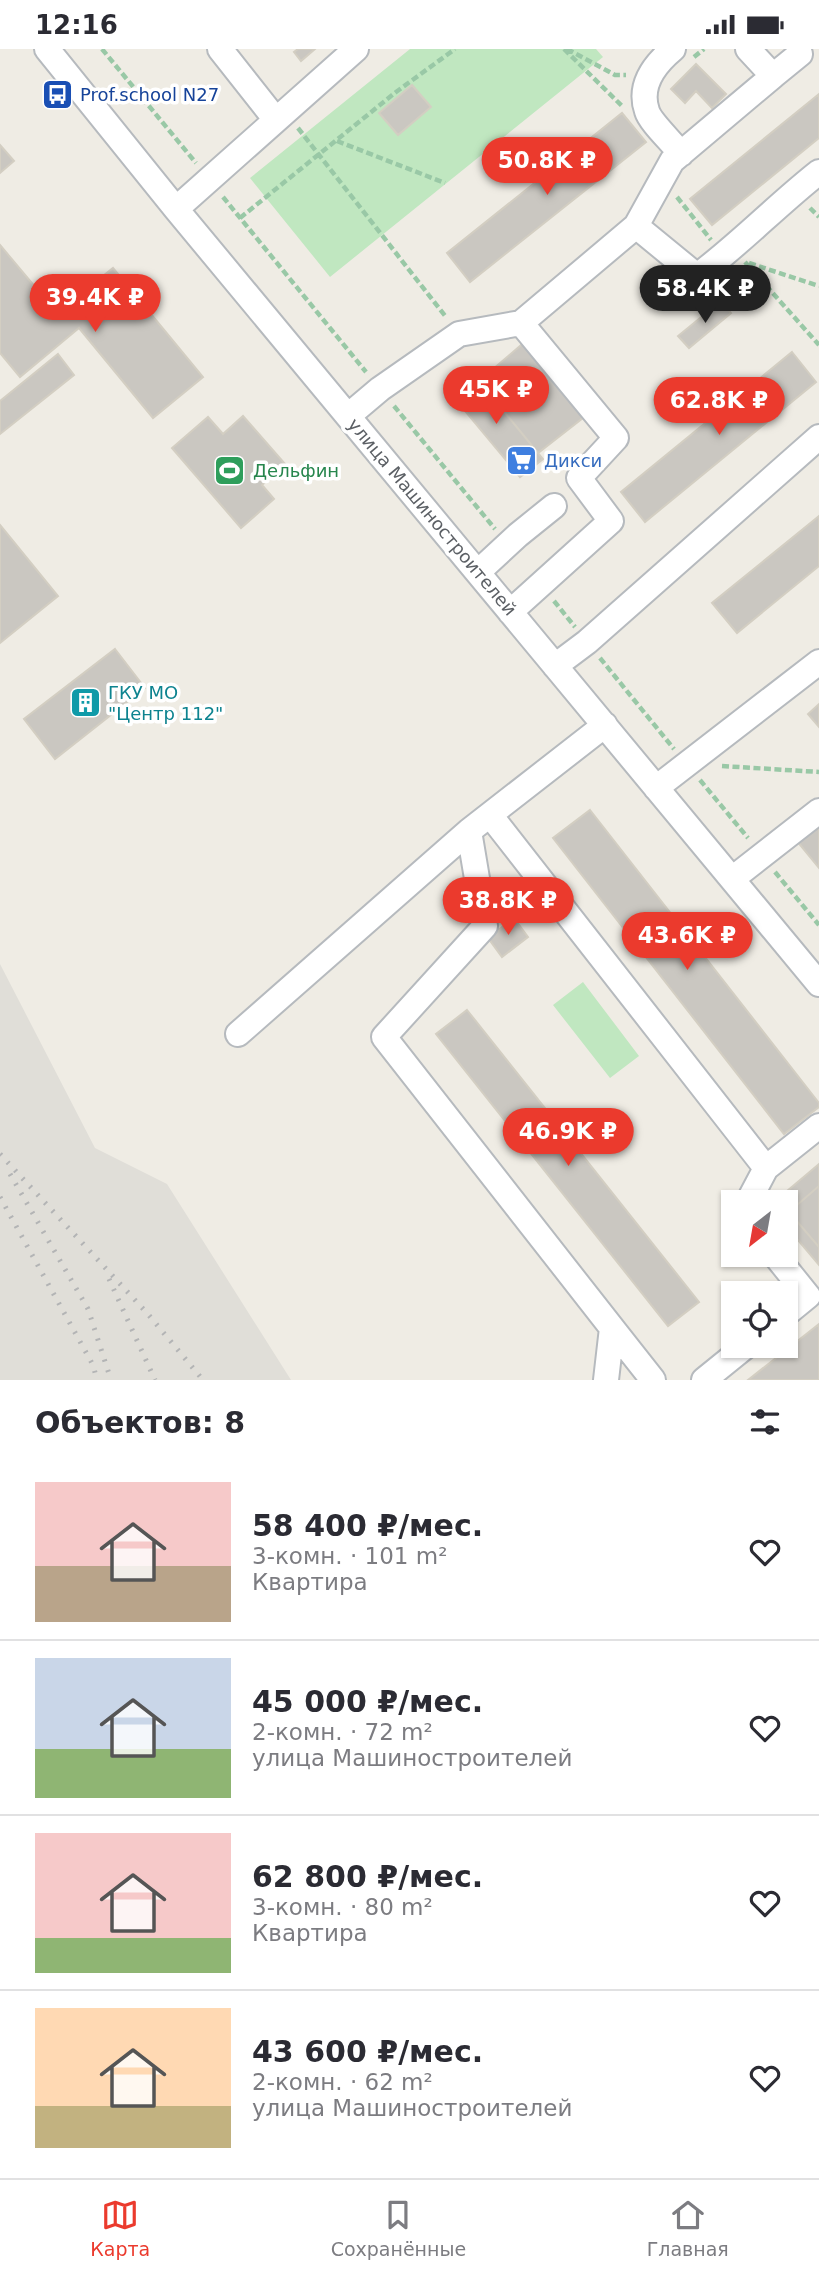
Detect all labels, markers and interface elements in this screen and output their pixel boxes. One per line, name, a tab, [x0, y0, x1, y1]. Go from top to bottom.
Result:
text: 12:16	[35, 10, 118, 40]
bus stop icon: Prof.school N27	[40, 78, 74, 112]
place label: Prof.school N27	[80, 84, 219, 105]
pin: 50.8K ₽	[482, 137, 612, 197]
text: 50.8K ₽	[498, 147, 596, 173]
pin: 58.4K ₽	[640, 265, 770, 325]
pin: 39.4K ₽	[30, 275, 160, 334]
text: 58.4K ₽	[656, 275, 754, 301]
text: 39.4K ₽	[46, 284, 144, 310]
pin: 45K ₽	[447, 367, 545, 426]
text: 45K ₽	[459, 376, 533, 402]
pin: 62.8K ₽	[654, 377, 784, 437]
text: 62.8K ₽	[670, 387, 768, 413]
street label: улица Машиностроителей	[344, 414, 521, 619]
supermarket icon: Дикси	[504, 444, 538, 478]
place label: Дикси	[544, 450, 602, 471]
sports icon: Дельфин	[213, 454, 247, 488]
place label: Дельфин	[253, 460, 339, 481]
place label: ГКУ МО "Центр 112"	[108, 682, 223, 724]
building icon: ГКУ МО "Центр 112"	[68, 686, 102, 720]
pin: 38.8K ₽	[443, 877, 573, 937]
text: 38.8K ₽	[459, 887, 557, 913]
pin: 43.6K ₽	[622, 913, 752, 972]
text: 43.6K ₽	[638, 922, 736, 948]
pin: 46.9K ₽	[503, 1109, 633, 1168]
text: 46.9K ₽	[519, 1118, 617, 1144]
north arrow	[721, 1190, 798, 1267]
map controls	[721, 1190, 798, 1358]
button: locate	[721, 1281, 798, 1358]
icon: filters	[746, 1403, 784, 1441]
text: Объектов: 8	[35, 1405, 245, 1440]
text: 58 400 ₽/мес.	[252, 1508, 483, 1543]
icon: home	[91, 1510, 175, 1594]
icon: heart	[746, 1533, 784, 1571]
text: 3-комн. · 101 m²	[252, 1543, 447, 1569]
text: Квартира	[252, 1569, 368, 1595]
text: 45 000 ₽/мес.	[252, 1684, 483, 1719]
icon: home	[91, 1686, 175, 1770]
icon: heart	[746, 1709, 784, 1747]
text: 2-комн. · 72 m²	[252, 1719, 433, 1745]
text: улица Машиностроителей	[252, 1745, 572, 1771]
text: 62 800 ₽/мес.	[252, 1859, 483, 1894]
icon: home	[91, 1861, 175, 1945]
icon: heart	[746, 1884, 784, 1922]
text: 3-комн. · 80 m²	[252, 1894, 433, 1920]
text: Квартира	[252, 1920, 368, 1946]
text: 43 600 ₽/мес.	[252, 2034, 483, 2069]
icon: home	[91, 2036, 175, 2120]
icon: heart	[746, 2059, 784, 2097]
text: 2-комн. · 62 m²	[252, 2069, 433, 2095]
text: улица Машиностроителей	[252, 2095, 572, 2121]
tab: Карта	[90, 2196, 150, 2260]
tab: Сохранённые	[331, 2196, 466, 2260]
tab: Главная	[647, 2196, 729, 2260]

